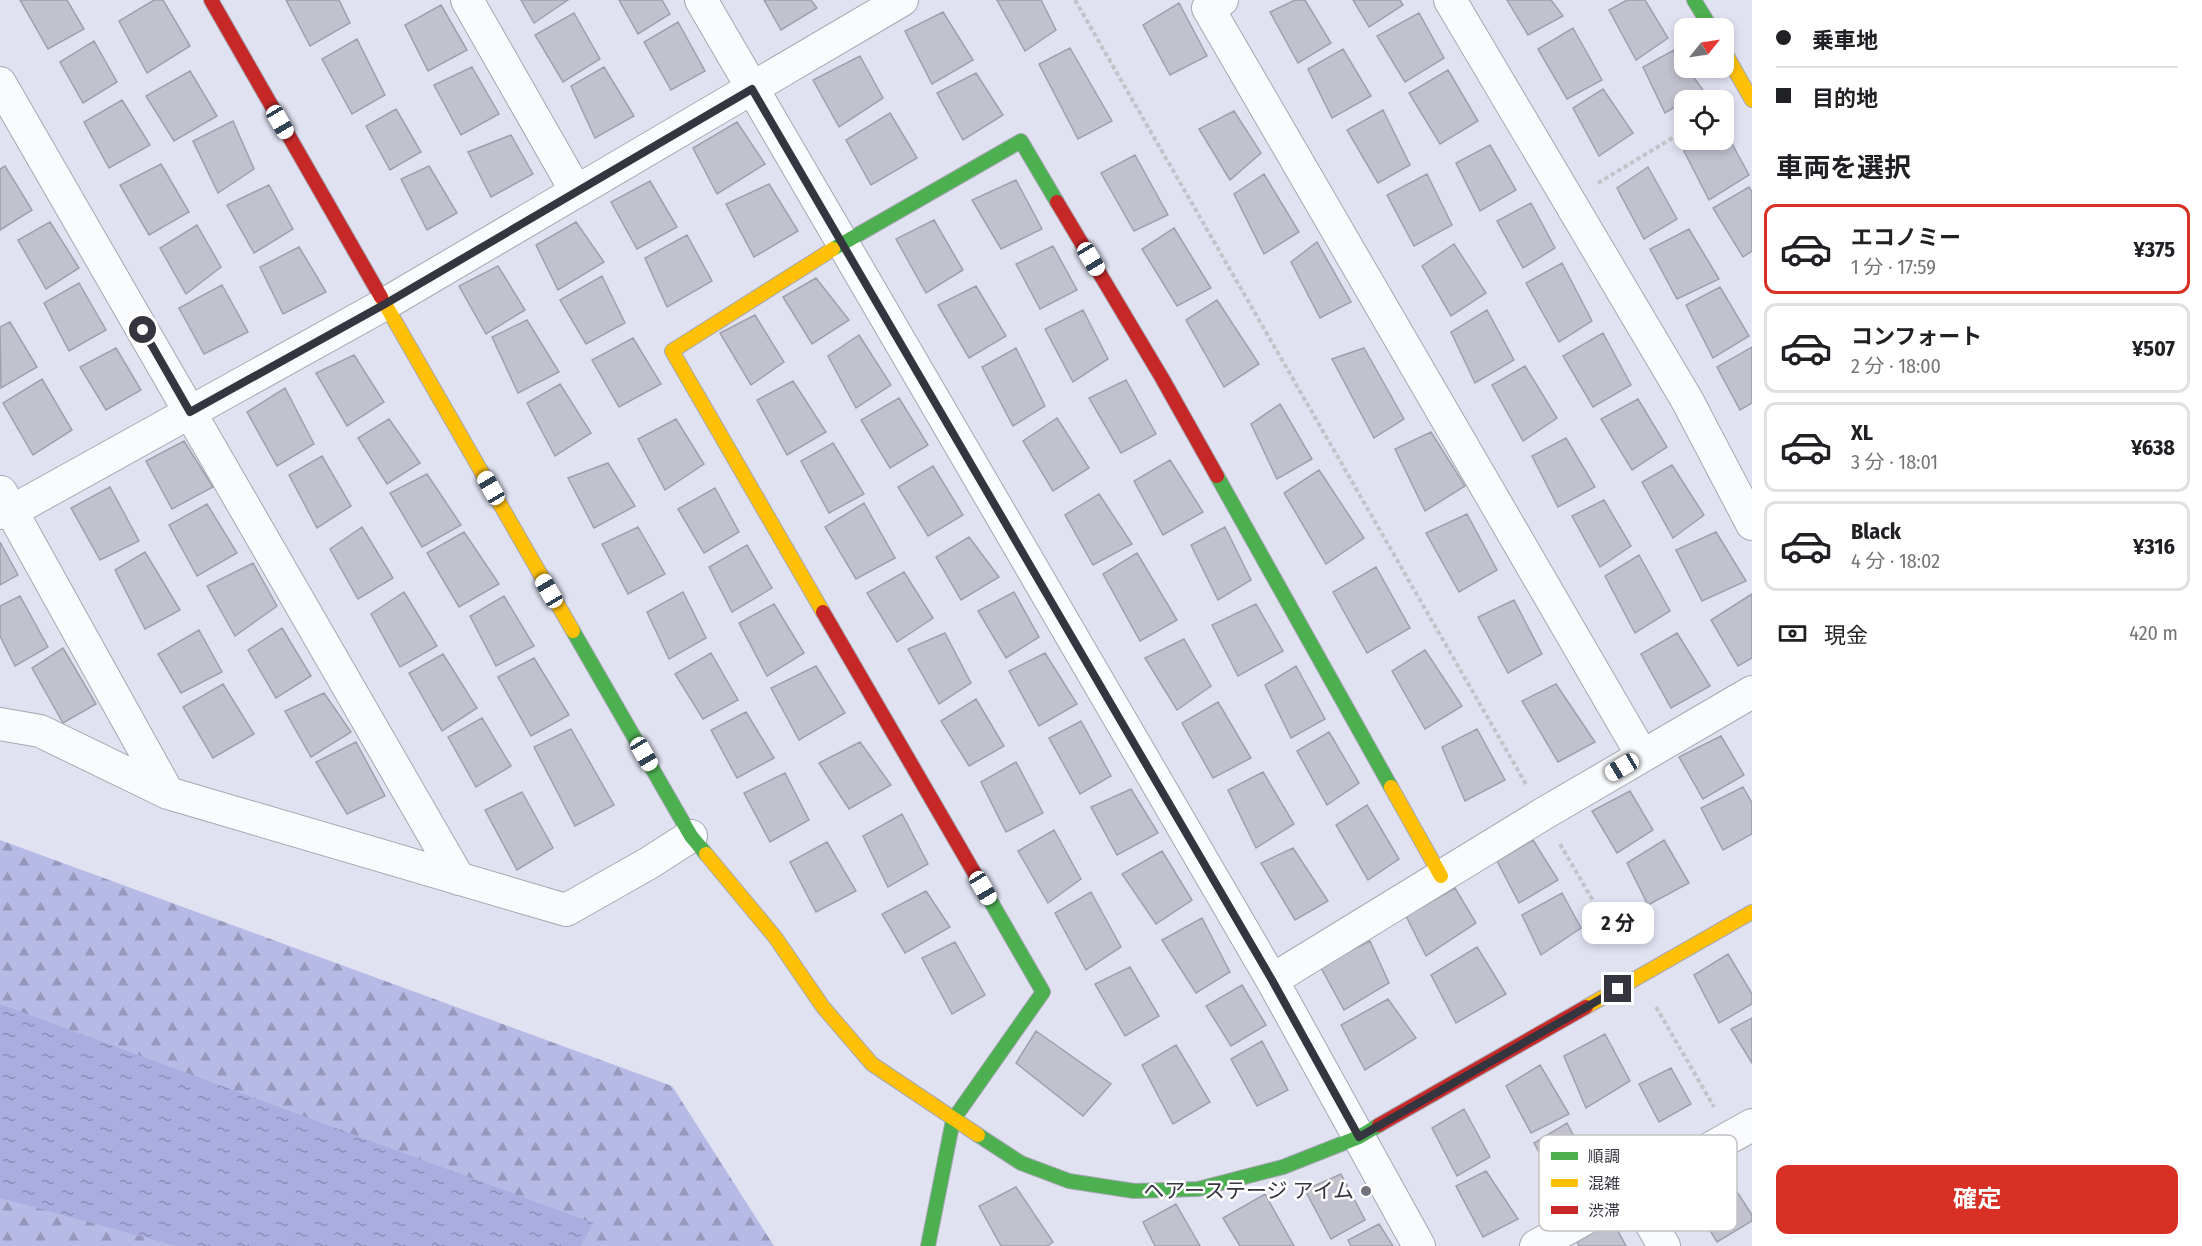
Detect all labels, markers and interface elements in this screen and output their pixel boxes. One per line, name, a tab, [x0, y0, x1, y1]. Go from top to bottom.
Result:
north arrow	[1674, 18, 1734, 78]
map controls	[1674, 18, 1734, 150]
text: 乗車地	[1812, 27, 1878, 54]
text: 目的地	[1812, 85, 1878, 112]
button: locate	[1674, 90, 1734, 150]
car	[263, 102, 297, 142]
text: 車両を選択	[1776, 152, 1911, 184]
icon: car	[1779, 222, 1833, 276]
text: エコノミー	[1851, 224, 1961, 251]
text: ¥375	[2134, 236, 2175, 263]
car	[1074, 239, 1108, 279]
text: 1 分 · 17:59	[1851, 255, 1936, 279]
route start	[129, 316, 156, 343]
icon: car	[1779, 321, 1833, 375]
text: コンフォート	[1851, 323, 1982, 350]
text: ¥507	[2132, 335, 2175, 362]
text: 2 分 · 18:00	[1851, 354, 1941, 378]
text: XL	[1851, 419, 1873, 446]
icon: car	[1779, 420, 1833, 474]
text: ¥638	[2131, 434, 2175, 461]
text: 3 分 · 18:01	[1851, 450, 1938, 474]
car	[474, 468, 508, 508]
text: Black	[1851, 518, 1901, 545]
icon: car	[1779, 519, 1833, 573]
text: ¥316	[2133, 533, 2175, 560]
text: 4 分 · 18:02	[1851, 549, 1940, 573]
car	[532, 571, 566, 611]
icon: cash	[1776, 617, 1809, 650]
text: 420 m	[2129, 621, 2178, 645]
text: 現金	[1824, 622, 1868, 649]
car	[627, 734, 661, 774]
car	[1602, 750, 1642, 784]
car	[966, 868, 1000, 908]
callout: 2 分	[1582, 902, 1654, 944]
text: 2 分	[1601, 911, 1635, 935]
route end	[1604, 975, 1631, 1002]
legend	[1539, 1135, 1737, 1231]
text: 順調	[1588, 1147, 1620, 1166]
button: 確定	[1776, 1165, 2178, 1234]
text: 混雑	[1588, 1174, 1620, 1193]
place label: ヘアーステージ アイム	[1143, 1178, 1354, 1204]
marker: ヘアーステージ アイム	[1359, 1184, 1373, 1198]
text: 渋滞	[1588, 1201, 1620, 1220]

